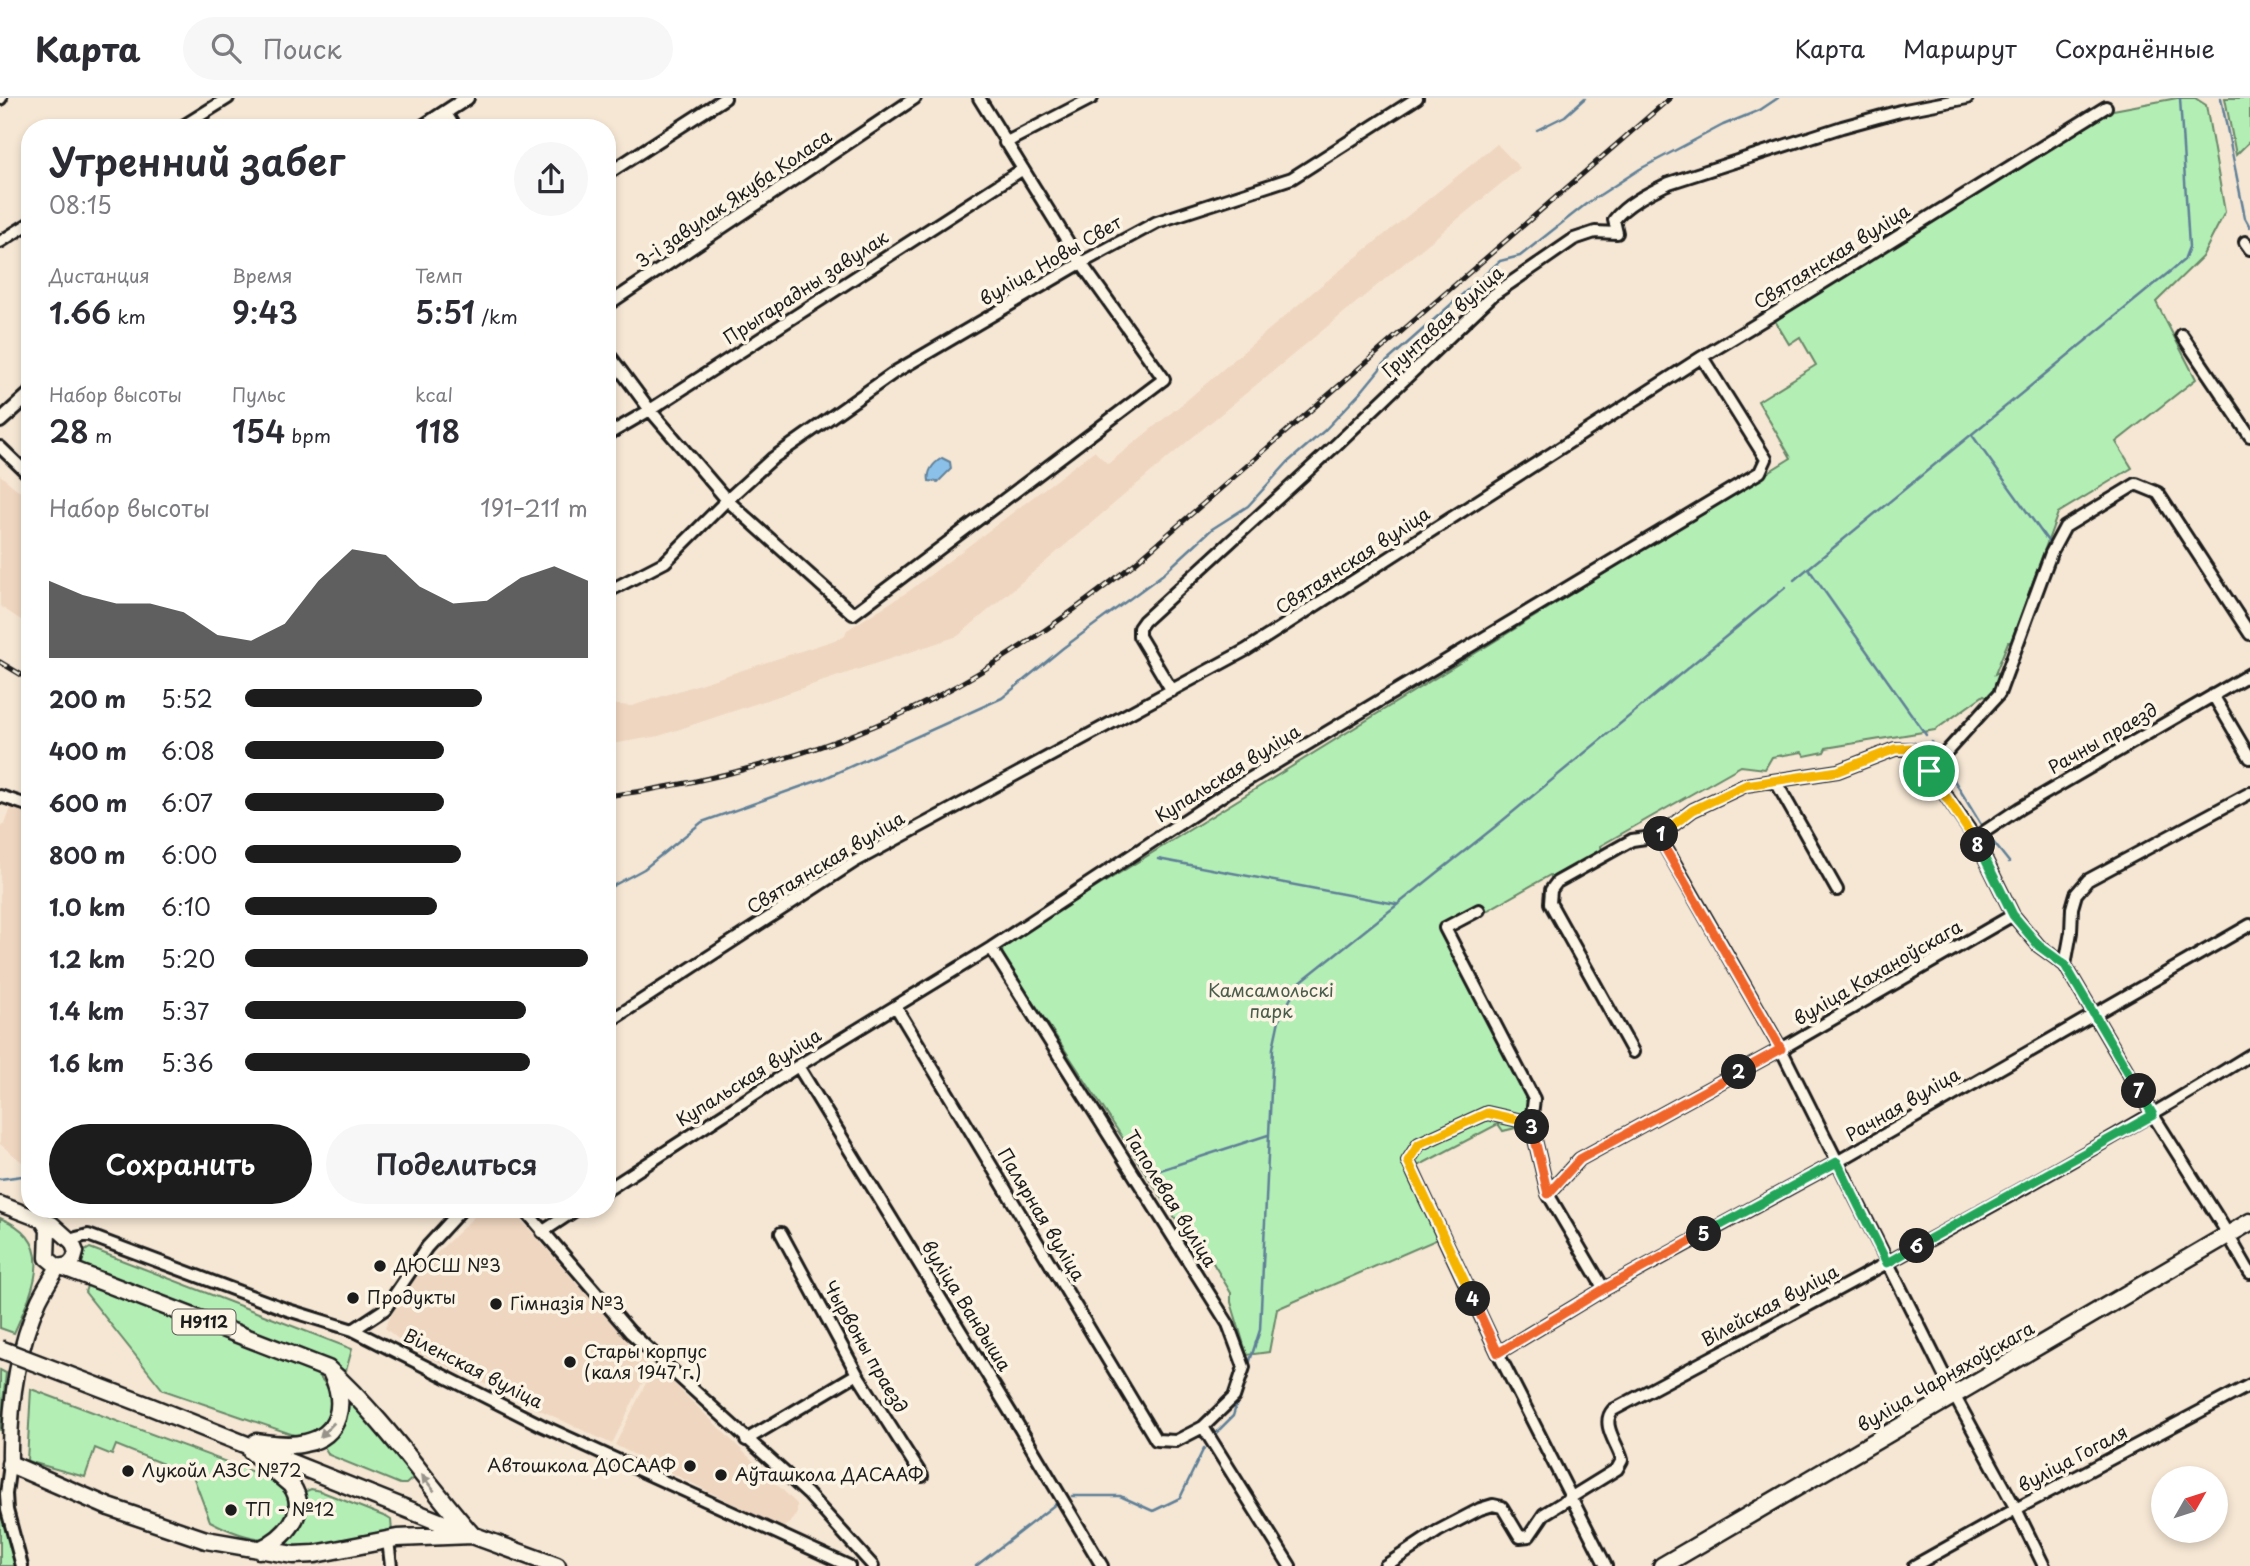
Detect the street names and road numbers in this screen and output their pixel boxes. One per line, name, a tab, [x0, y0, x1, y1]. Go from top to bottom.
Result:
street label: 3-і завулак Якуба Коласа	[630, 122, 837, 274]
street label: Святаянская вуліца	[1748, 197, 1915, 315]
street label: вуліца Новы Свет	[974, 208, 1127, 311]
street label: Прыгарадны завулак	[717, 223, 893, 350]
street label: Грунтавая вуліца	[1375, 259, 1509, 383]
street label: Святаянская вуліца	[1269, 499, 1435, 620]
street label: Рачны праезд	[2043, 695, 2162, 780]
street label: Купальская вуліца	[1149, 717, 1305, 828]
street label: Святаянская вуліца	[741, 804, 909, 920]
street label: вуліца Каханоўскага	[1788, 912, 1967, 1031]
street label: Купальская вуліца	[670, 1021, 826, 1132]
street label: Рачная вуліца	[1840, 1060, 1964, 1147]
street label: Таполевая вуліца	[1118, 1124, 1224, 1272]
street label: Палярная вуліца	[992, 1143, 1093, 1286]
street label: вуліца Вандыша	[916, 1234, 1019, 1376]
street label: Вілейская вуліца	[1696, 1257, 1843, 1352]
street label: Чырвоны праезд	[817, 1275, 915, 1418]
road number: Н9112	[172, 1310, 235, 1334]
street label: вуліца Чарняхоўскага	[1852, 1313, 2040, 1438]
street label: Віленская вуліца	[399, 1321, 548, 1414]
street label: вуліца Гогаля	[2013, 1417, 2132, 1498]

